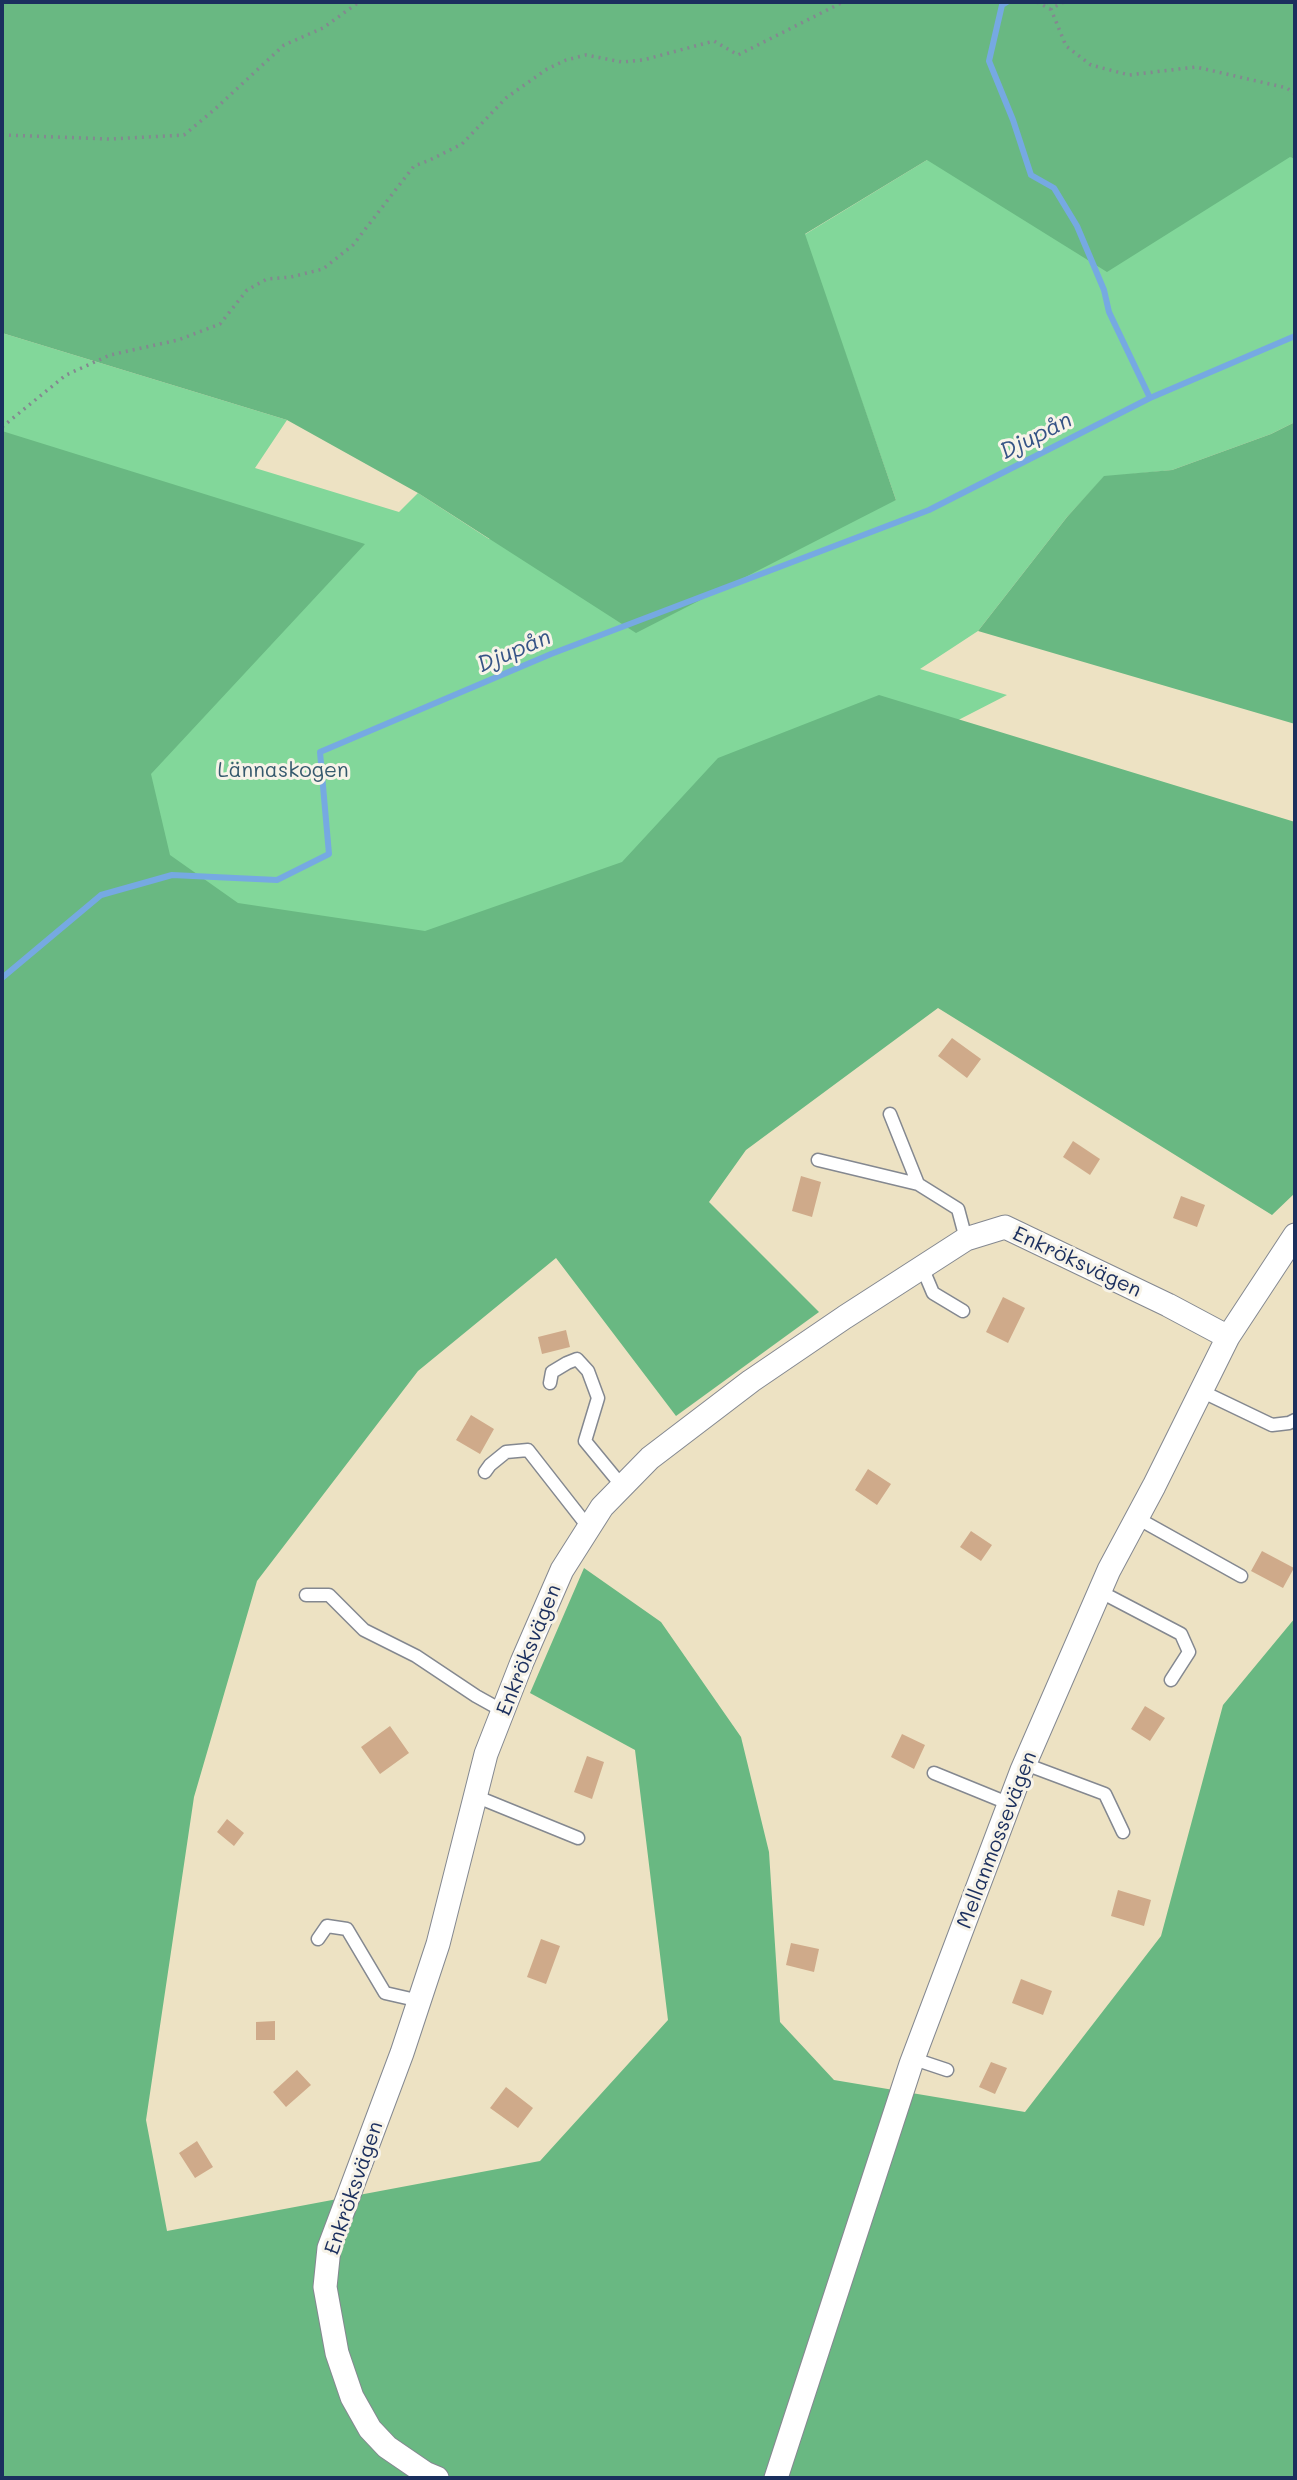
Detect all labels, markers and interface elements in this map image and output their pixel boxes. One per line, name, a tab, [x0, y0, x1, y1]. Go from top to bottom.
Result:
water label: Djupån	[995, 406, 1077, 466]
water label: Djupån	[473, 623, 555, 679]
park label: Lännaskogen	[217, 758, 349, 784]
street label: Enkröksvägen	[1009, 1221, 1145, 1303]
street label: Enkröksvägen	[491, 1581, 567, 1719]
street label: Mellanmossevägen	[952, 1748, 1042, 1932]
street label: Enkröksvägen	[319, 2118, 389, 2258]

